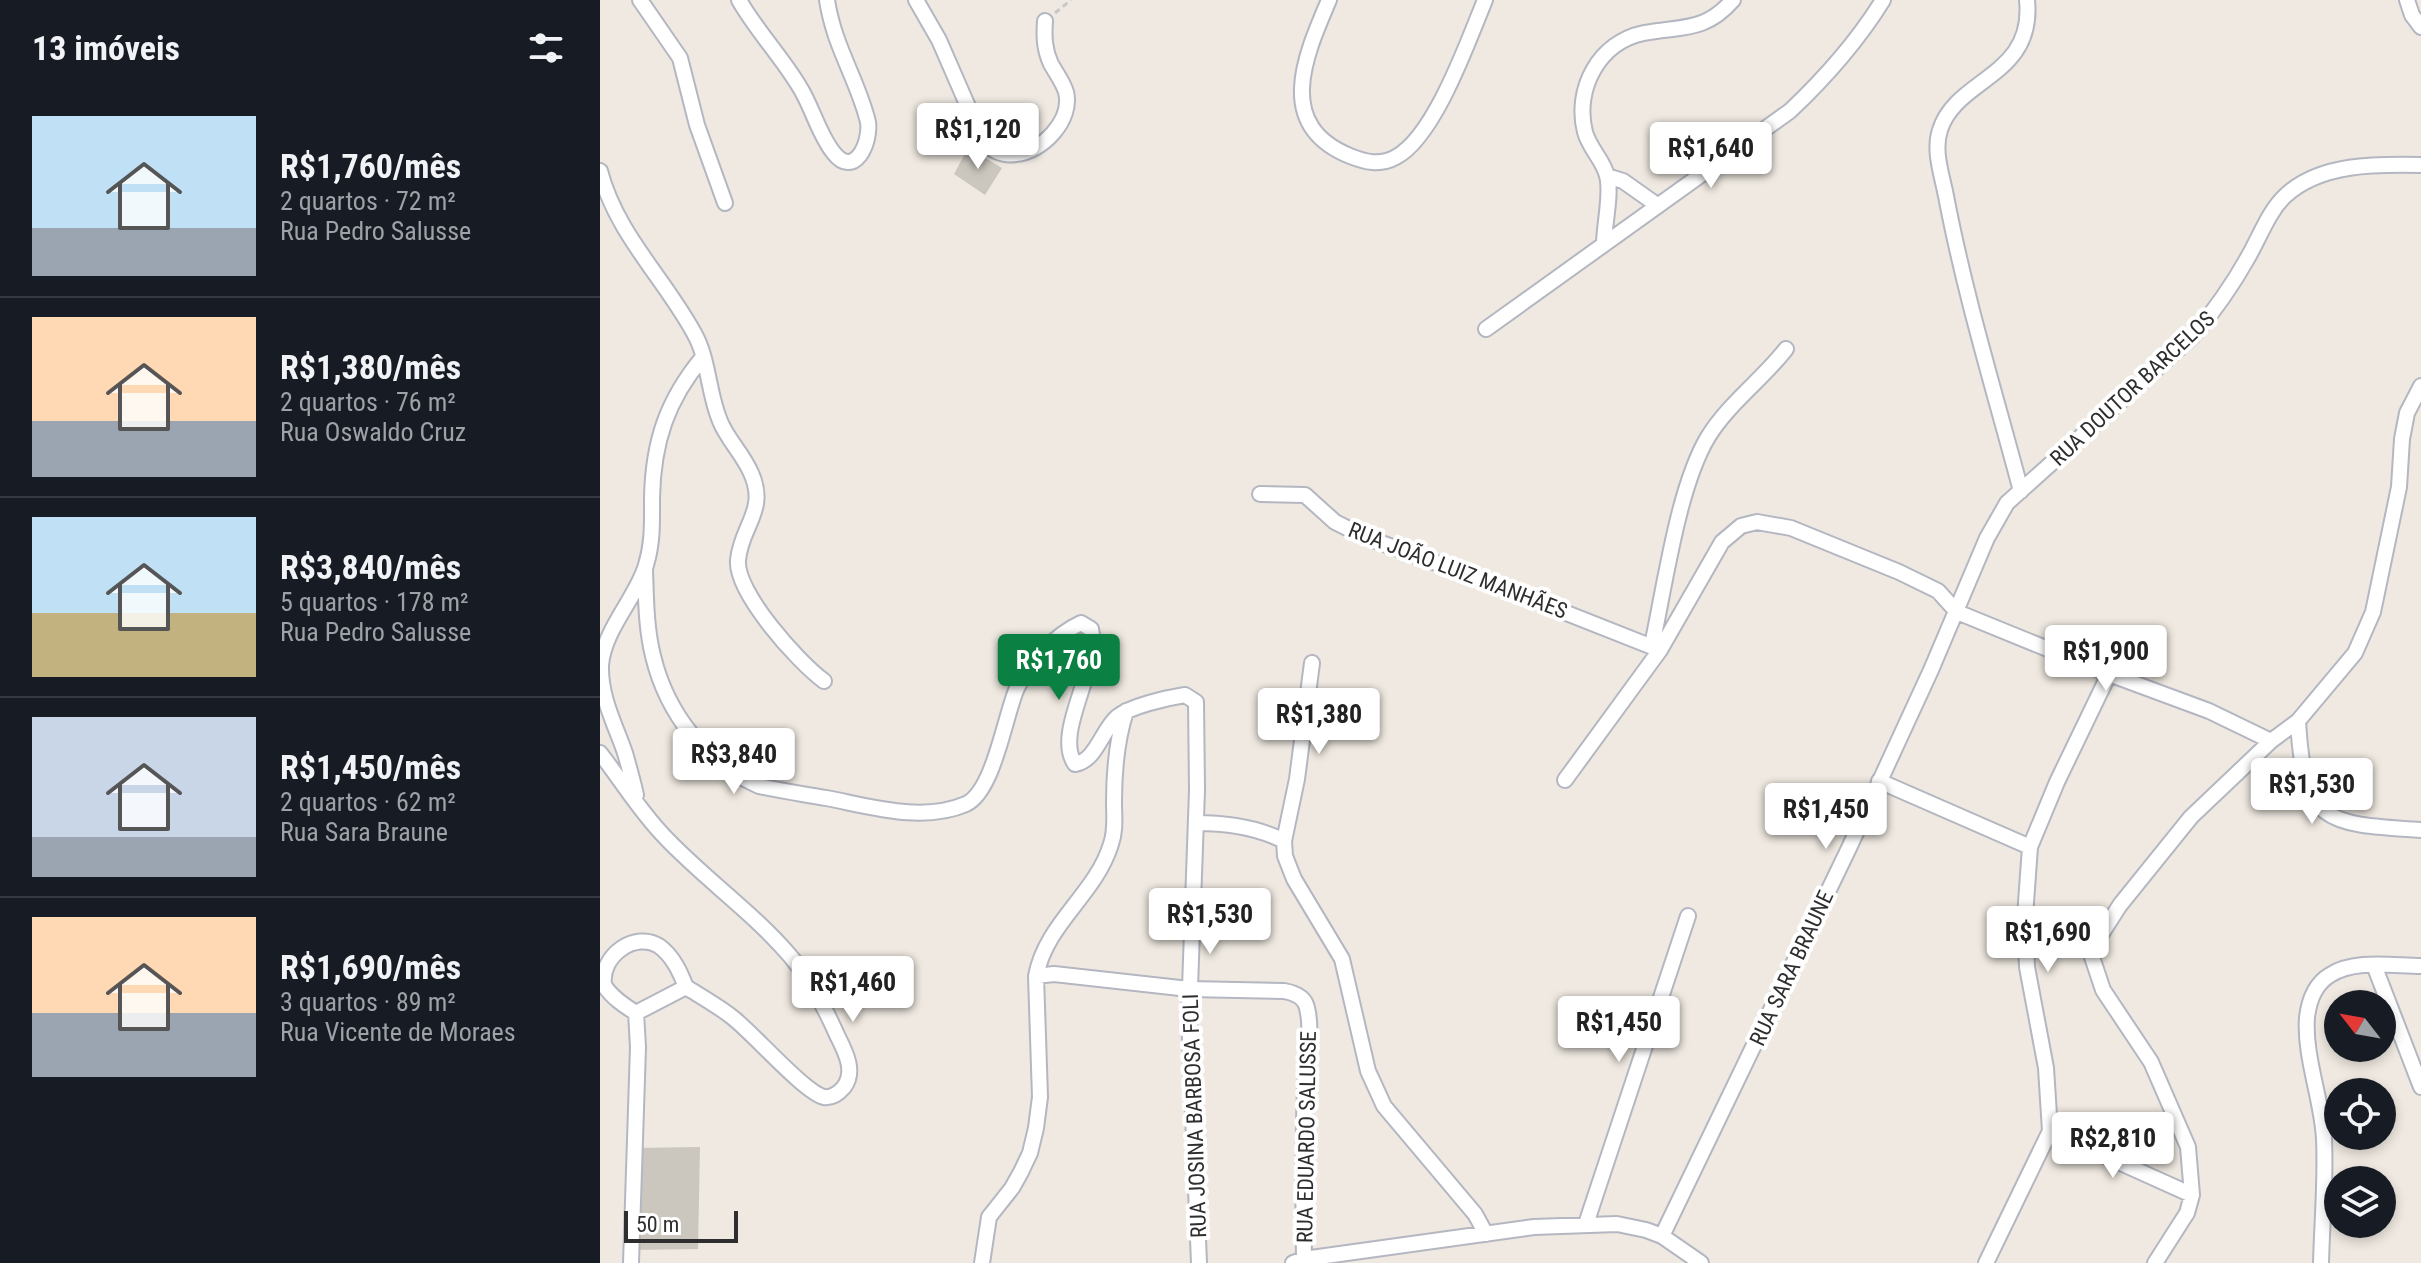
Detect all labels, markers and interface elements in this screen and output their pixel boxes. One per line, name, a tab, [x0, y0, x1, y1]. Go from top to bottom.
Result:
icon: filters	[524, 26, 568, 70]
text: 13 imóveis	[32, 28, 180, 68]
pin: R$1,120	[904, 103, 1052, 171]
text: R$1,120	[935, 114, 1021, 144]
pin: R$1,640	[1637, 122, 1785, 190]
text: R$1,640	[1668, 133, 1754, 163]
text: R$1,760/mês	[280, 146, 461, 186]
icon: home	[96, 148, 192, 244]
text: 2 quartos · 72 m²	[280, 186, 456, 216]
text: Rua Pedro Salusse	[280, 216, 471, 246]
street label: RUA DOUTOR BARCELOS	[2045, 306, 2219, 471]
text: R$1,380/mês	[280, 347, 461, 387]
icon: home	[96, 349, 192, 445]
text: 2 quartos · 76 m²	[280, 387, 456, 417]
text: Rua Oswaldo Cruz	[280, 417, 466, 447]
street label: RUA JOÃO LUIZ MANHÃES	[1345, 517, 1571, 624]
text: R$3,840/mês	[280, 547, 461, 587]
icon: home	[96, 549, 192, 645]
text: 5 quartos · 178 m²	[280, 587, 469, 617]
text: Rua Pedro Salusse	[280, 617, 471, 647]
pin: R$1,900	[2032, 625, 2180, 693]
pin: R$1,760	[985, 634, 1133, 702]
text: R$1,900	[2063, 636, 2149, 666]
text: R$1,760	[1016, 645, 1102, 675]
pin: R$1,380	[1245, 688, 1393, 756]
text: R$1,380	[1276, 699, 1362, 729]
pin: R$3,840	[660, 728, 808, 796]
text: R$3,840	[691, 739, 777, 769]
text: R$1,450/mês	[280, 747, 461, 787]
icon: home	[96, 749, 192, 845]
pin: R$1,530	[2238, 758, 2386, 826]
text: R$1,530	[2269, 769, 2355, 799]
pin: R$1,450	[1752, 783, 1900, 851]
text: 2 quartos · 62 m²	[280, 787, 456, 817]
text: R$1,450	[1783, 794, 1869, 824]
text: Rua Sara Braune	[280, 817, 448, 847]
street label: RUA SARA BRAUNE	[1745, 887, 1838, 1050]
pin: R$1,530	[1136, 888, 1284, 956]
text: R$1,530	[1167, 899, 1253, 929]
pin: R$1,690	[1974, 906, 2122, 974]
text: R$1,690	[2005, 917, 2091, 947]
text: R$1,690/mês	[280, 947, 461, 987]
icon: home	[96, 949, 192, 1045]
pin: R$1,460	[779, 956, 927, 1024]
text: R$1,460	[810, 967, 896, 997]
text: 3 quartos · 89 m²	[280, 987, 456, 1017]
north arrow	[2324, 990, 2396, 1062]
map controls	[2324, 990, 2396, 1238]
street label: RUA JOSINA BARBOSA FOLI	[1178, 993, 1211, 1239]
pin: R$1,450	[1545, 996, 1693, 1064]
text: R$1,450	[1576, 1007, 1662, 1037]
text: Rua Vicente de Moraes	[280, 1017, 516, 1047]
street label: RUA EDUARDO SALUSSE	[1292, 1031, 1321, 1243]
button: locate	[2324, 1078, 2396, 1150]
pin: R$2,810	[2039, 1112, 2187, 1180]
text: R$2,810	[2070, 1123, 2156, 1153]
button: layers	[2324, 1166, 2396, 1238]
scale bar	[624, 1207, 738, 1243]
text: 50 m	[636, 1212, 679, 1237]

